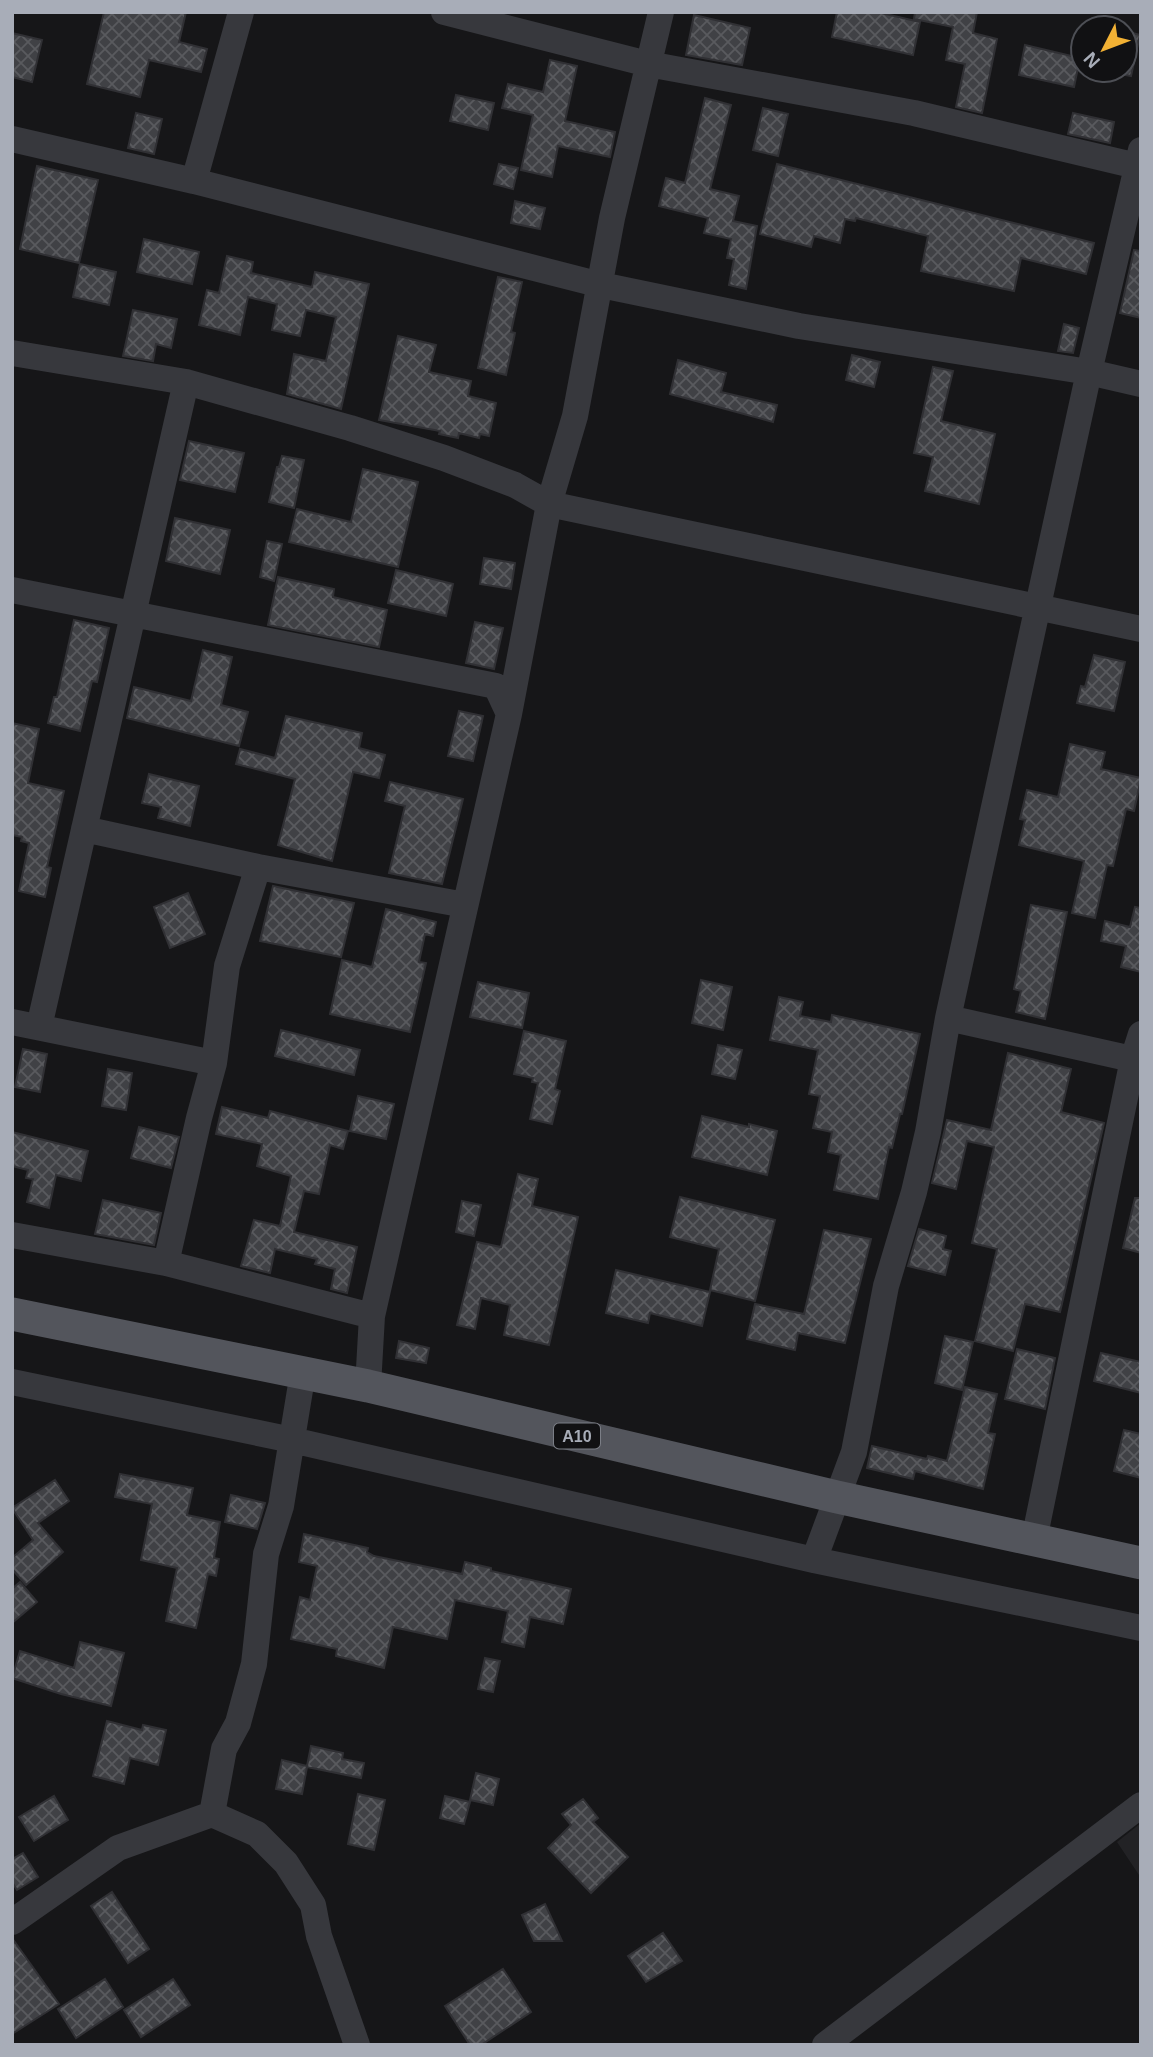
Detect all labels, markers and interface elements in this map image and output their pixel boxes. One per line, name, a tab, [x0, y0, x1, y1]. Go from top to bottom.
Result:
north arrow	[1069, 14, 1139, 84]
text: N	[1079, 48, 1104, 72]
road number: A10	[554, 1424, 600, 1448]

